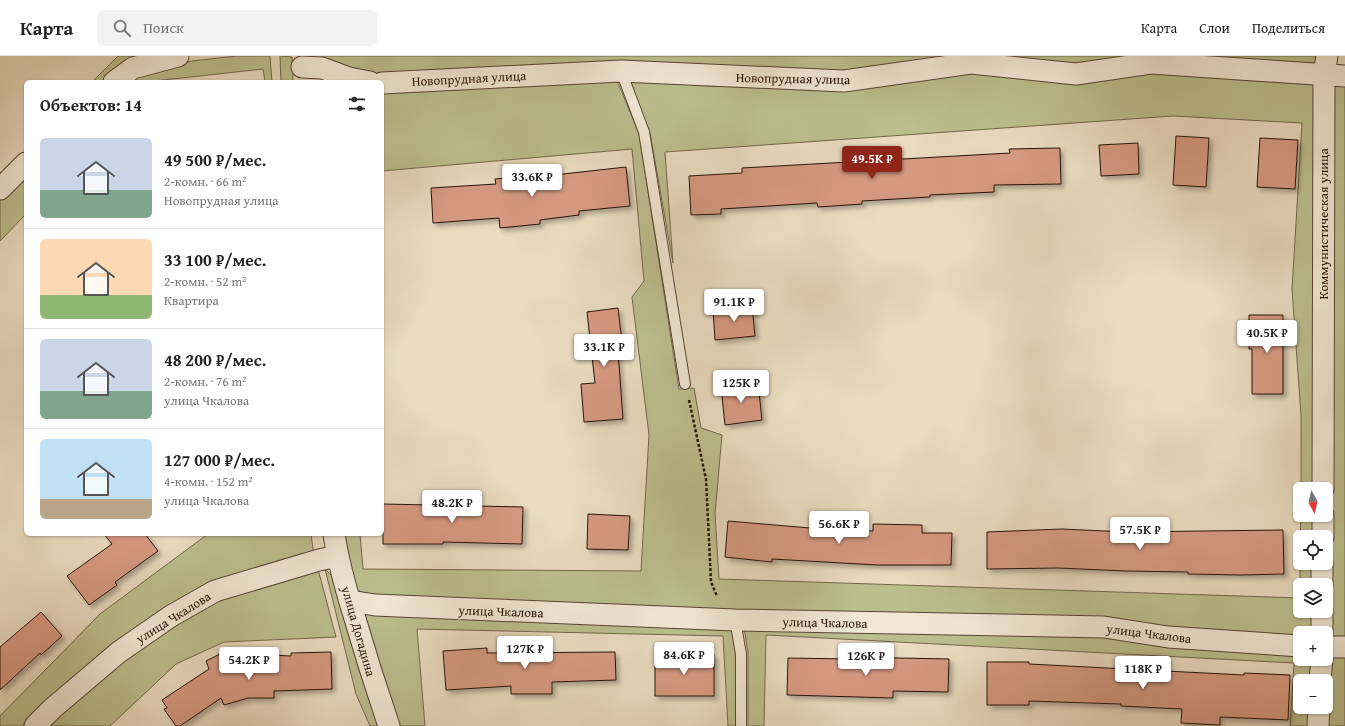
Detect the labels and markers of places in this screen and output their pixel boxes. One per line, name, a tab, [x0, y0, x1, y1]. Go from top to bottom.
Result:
pin: 49.5K ₽	[835, 146, 909, 180]
pin: 33.6K ₽	[495, 164, 569, 198]
pin: 91.1K ₽	[697, 289, 771, 323]
pin: 40.5K ₽	[1230, 320, 1304, 354]
pin: 33.1K ₽	[567, 334, 641, 368]
pin: 125K ₽	[708, 370, 774, 404]
pin: 48.2K ₽	[415, 490, 489, 524]
pin: 56.6K ₽	[802, 511, 876, 545]
pin: 57.5K ₽	[1103, 517, 1177, 551]
pin: 127K ₽	[492, 636, 558, 670]
pin: 84.6K ₽	[647, 642, 721, 676]
pin: 126K ₽	[833, 643, 899, 677]
pin: 54.2K ₽	[212, 647, 286, 681]
pin: 118K ₽	[1110, 656, 1176, 690]

